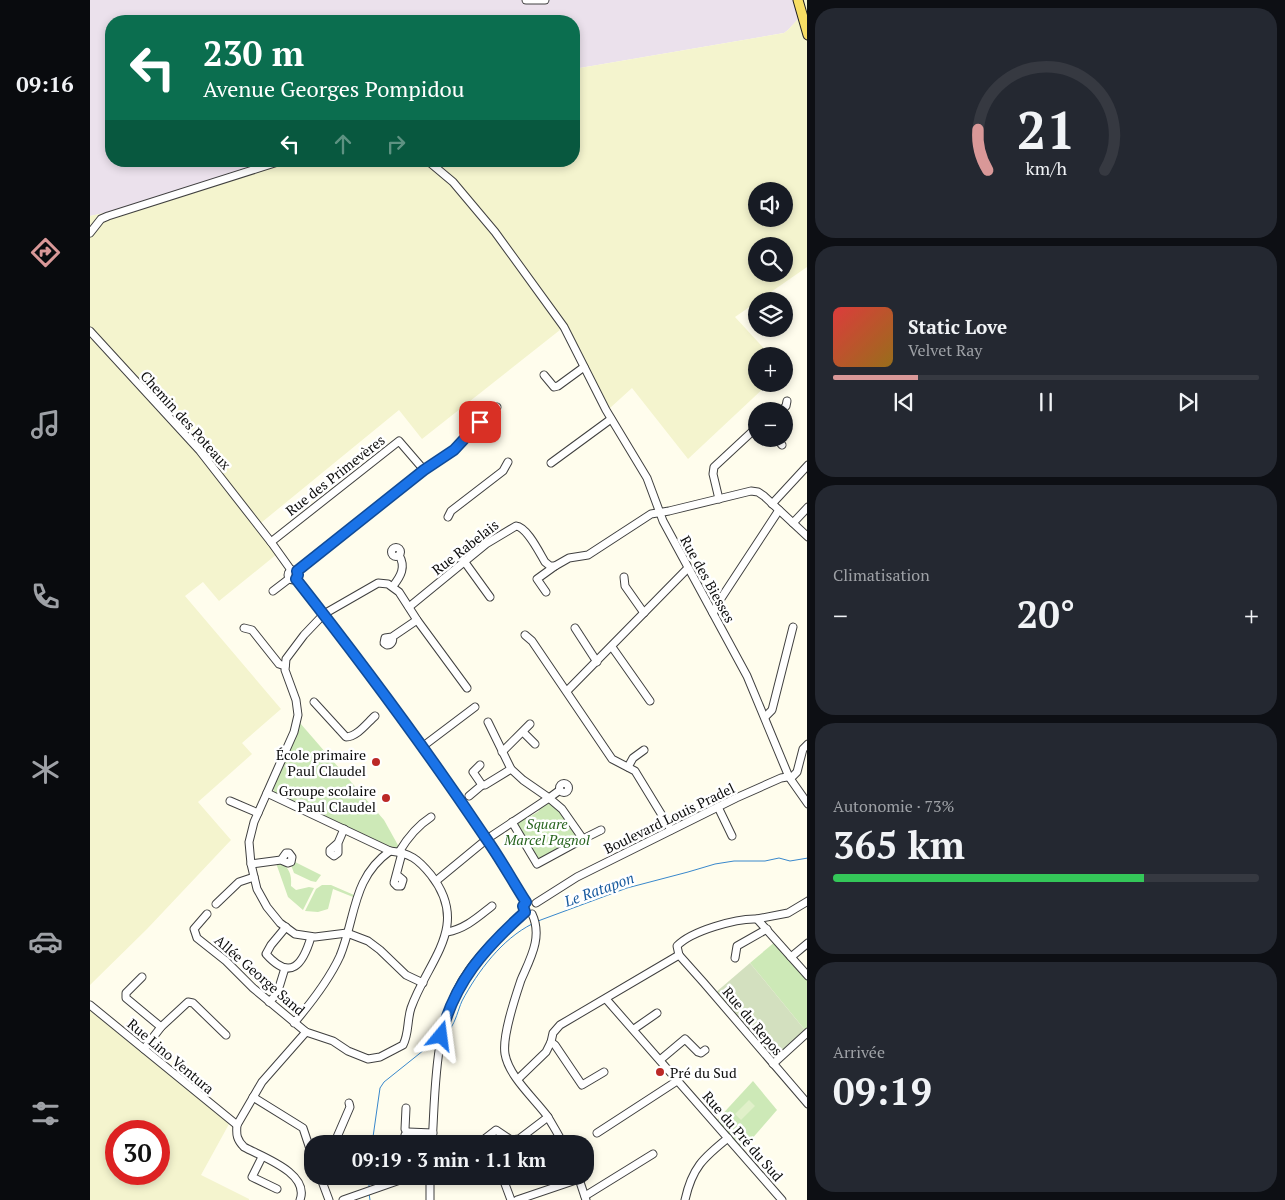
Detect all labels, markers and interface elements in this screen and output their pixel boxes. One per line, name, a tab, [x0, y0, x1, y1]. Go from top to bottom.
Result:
text: 230 m	[203, 30, 304, 76]
icon: left	[120, 35, 185, 100]
text: 09:16	[16, 69, 74, 98]
text: Avenue Georges Pompidou	[203, 74, 464, 103]
text: 21	[1017, 95, 1075, 164]
icon: left	[276, 130, 304, 158]
icon: ahead	[329, 130, 357, 158]
icon: right	[382, 130, 410, 158]
text: km/h	[1025, 156, 1067, 180]
map controls	[748, 182, 793, 447]
button: sound	[748, 182, 793, 227]
icon: directions	[28, 235, 63, 270]
button: search	[748, 237, 793, 282]
button: layers	[748, 292, 793, 337]
text: Static Love	[908, 314, 1007, 339]
text: Velvet Ray	[908, 339, 982, 361]
button: +	[748, 347, 793, 392]
street label: Chemin des Poteaux	[137, 367, 236, 474]
icon: previous	[890, 388, 918, 416]
icon: pause	[1032, 388, 1060, 416]
icon: next	[1174, 388, 1202, 416]
pin	[459, 401, 501, 443]
button: −	[748, 402, 793, 447]
icon: music	[28, 407, 63, 442]
icon: arrive	[466, 408, 494, 436]
street label: Rue des Primevères	[282, 430, 388, 520]
street label: Rue Rabelais	[428, 515, 502, 579]
street label: Rue des Biesses	[676, 532, 740, 626]
text: Climatisation	[833, 564, 930, 586]
icon: phone	[28, 579, 63, 614]
text: 20°	[1017, 589, 1075, 639]
text: −	[833, 597, 848, 634]
text: +	[1244, 597, 1259, 634]
place label: École primaire Paul Claudel	[276, 745, 366, 780]
icon: climate	[28, 752, 63, 787]
marker: École primaire Paul Claudel	[370, 756, 382, 768]
street label: Boulevard Louis Pradel	[601, 778, 737, 858]
place label: Groupe scolaire Paul Claudel	[279, 781, 376, 816]
marker: Groupe scolaire Paul Claudel	[380, 792, 392, 804]
text: Autonomie · 73%	[833, 795, 955, 817]
park label: Square Marcel Pagnol	[503, 814, 590, 849]
text: 365 km	[833, 820, 965, 870]
water label: Le Ratapon	[560, 867, 637, 911]
icon: car	[28, 924, 63, 959]
street label: Allée George Sand	[211, 931, 309, 1020]
street label: Rue du Repos	[719, 983, 787, 1059]
position arrow	[414, 1009, 466, 1061]
street label: Rue Lino Ventura	[124, 1014, 218, 1098]
text: Arrivée	[833, 1041, 885, 1063]
place label: Pré du Sud	[670, 1063, 737, 1082]
marker: Pré du Sud	[654, 1066, 666, 1078]
text: 09:19	[833, 1066, 932, 1116]
street label: Rue du Pré du Sud	[699, 1087, 787, 1185]
icon: filters	[28, 1096, 63, 1131]
speed limit sign: 30	[105, 1120, 170, 1185]
text: 09:19 · 3 min · 1.1 km	[352, 1147, 546, 1172]

